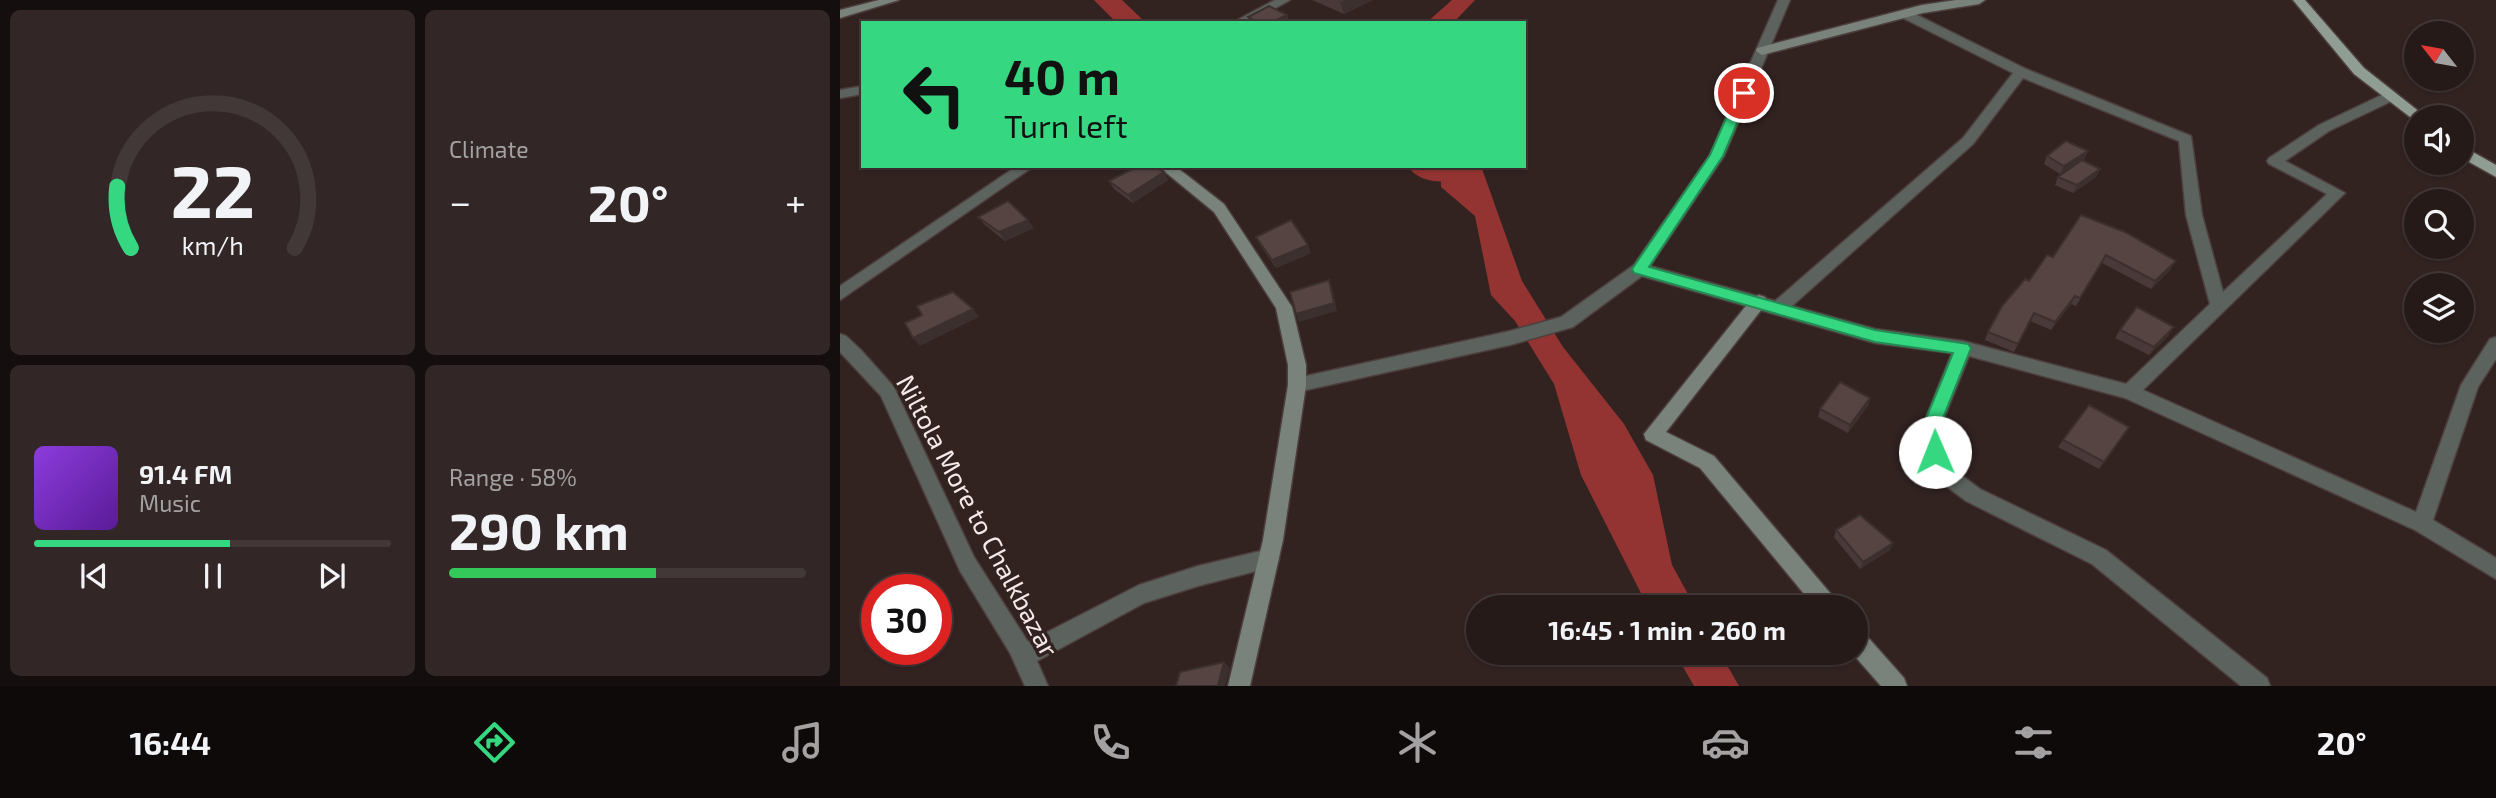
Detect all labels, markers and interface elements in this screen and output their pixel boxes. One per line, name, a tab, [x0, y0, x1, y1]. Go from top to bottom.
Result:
north arrow	[2404, 21, 2474, 91]
map controls	[2404, 21, 2474, 343]
text: 40 m	[1004, 46, 1120, 105]
icon: left	[889, 49, 980, 140]
pin	[1714, 63, 1774, 123]
icon: arrive	[1725, 74, 1763, 112]
button: sound	[2404, 105, 2474, 175]
text: Turn left	[1004, 106, 1128, 144]
text: Climate	[449, 135, 529, 163]
text: 22	[170, 146, 255, 234]
text: 20°	[588, 170, 669, 232]
text: −	[449, 178, 471, 224]
text: +	[785, 178, 806, 224]
button: search	[2404, 189, 2474, 259]
text: km/h	[181, 230, 244, 260]
button: layers	[2404, 273, 2474, 343]
street label: Niltola More to Chalkbazar	[891, 369, 1066, 661]
position arrow	[1898, 415, 1972, 489]
text: 91.4 FM	[139, 458, 232, 489]
text: Range · 58%	[449, 463, 577, 491]
text: Music	[139, 489, 201, 517]
text: 290 km	[449, 498, 629, 560]
icon: previous	[75, 557, 113, 595]
icon: pause	[194, 557, 232, 595]
icon: next	[313, 557, 351, 595]
speed limit sign: 30	[861, 574, 952, 665]
text: 16:45 · 1 min · 260 m	[1548, 614, 1786, 645]
icon: directions	[470, 718, 519, 767]
icon: music	[778, 718, 827, 767]
icon: phone	[1086, 718, 1135, 767]
icon: climate	[1393, 718, 1442, 767]
icon: car	[1701, 718, 1750, 767]
icon: filters	[2009, 718, 2058, 767]
text: 16:44	[129, 723, 211, 761]
text: 20°	[2317, 723, 2367, 761]

